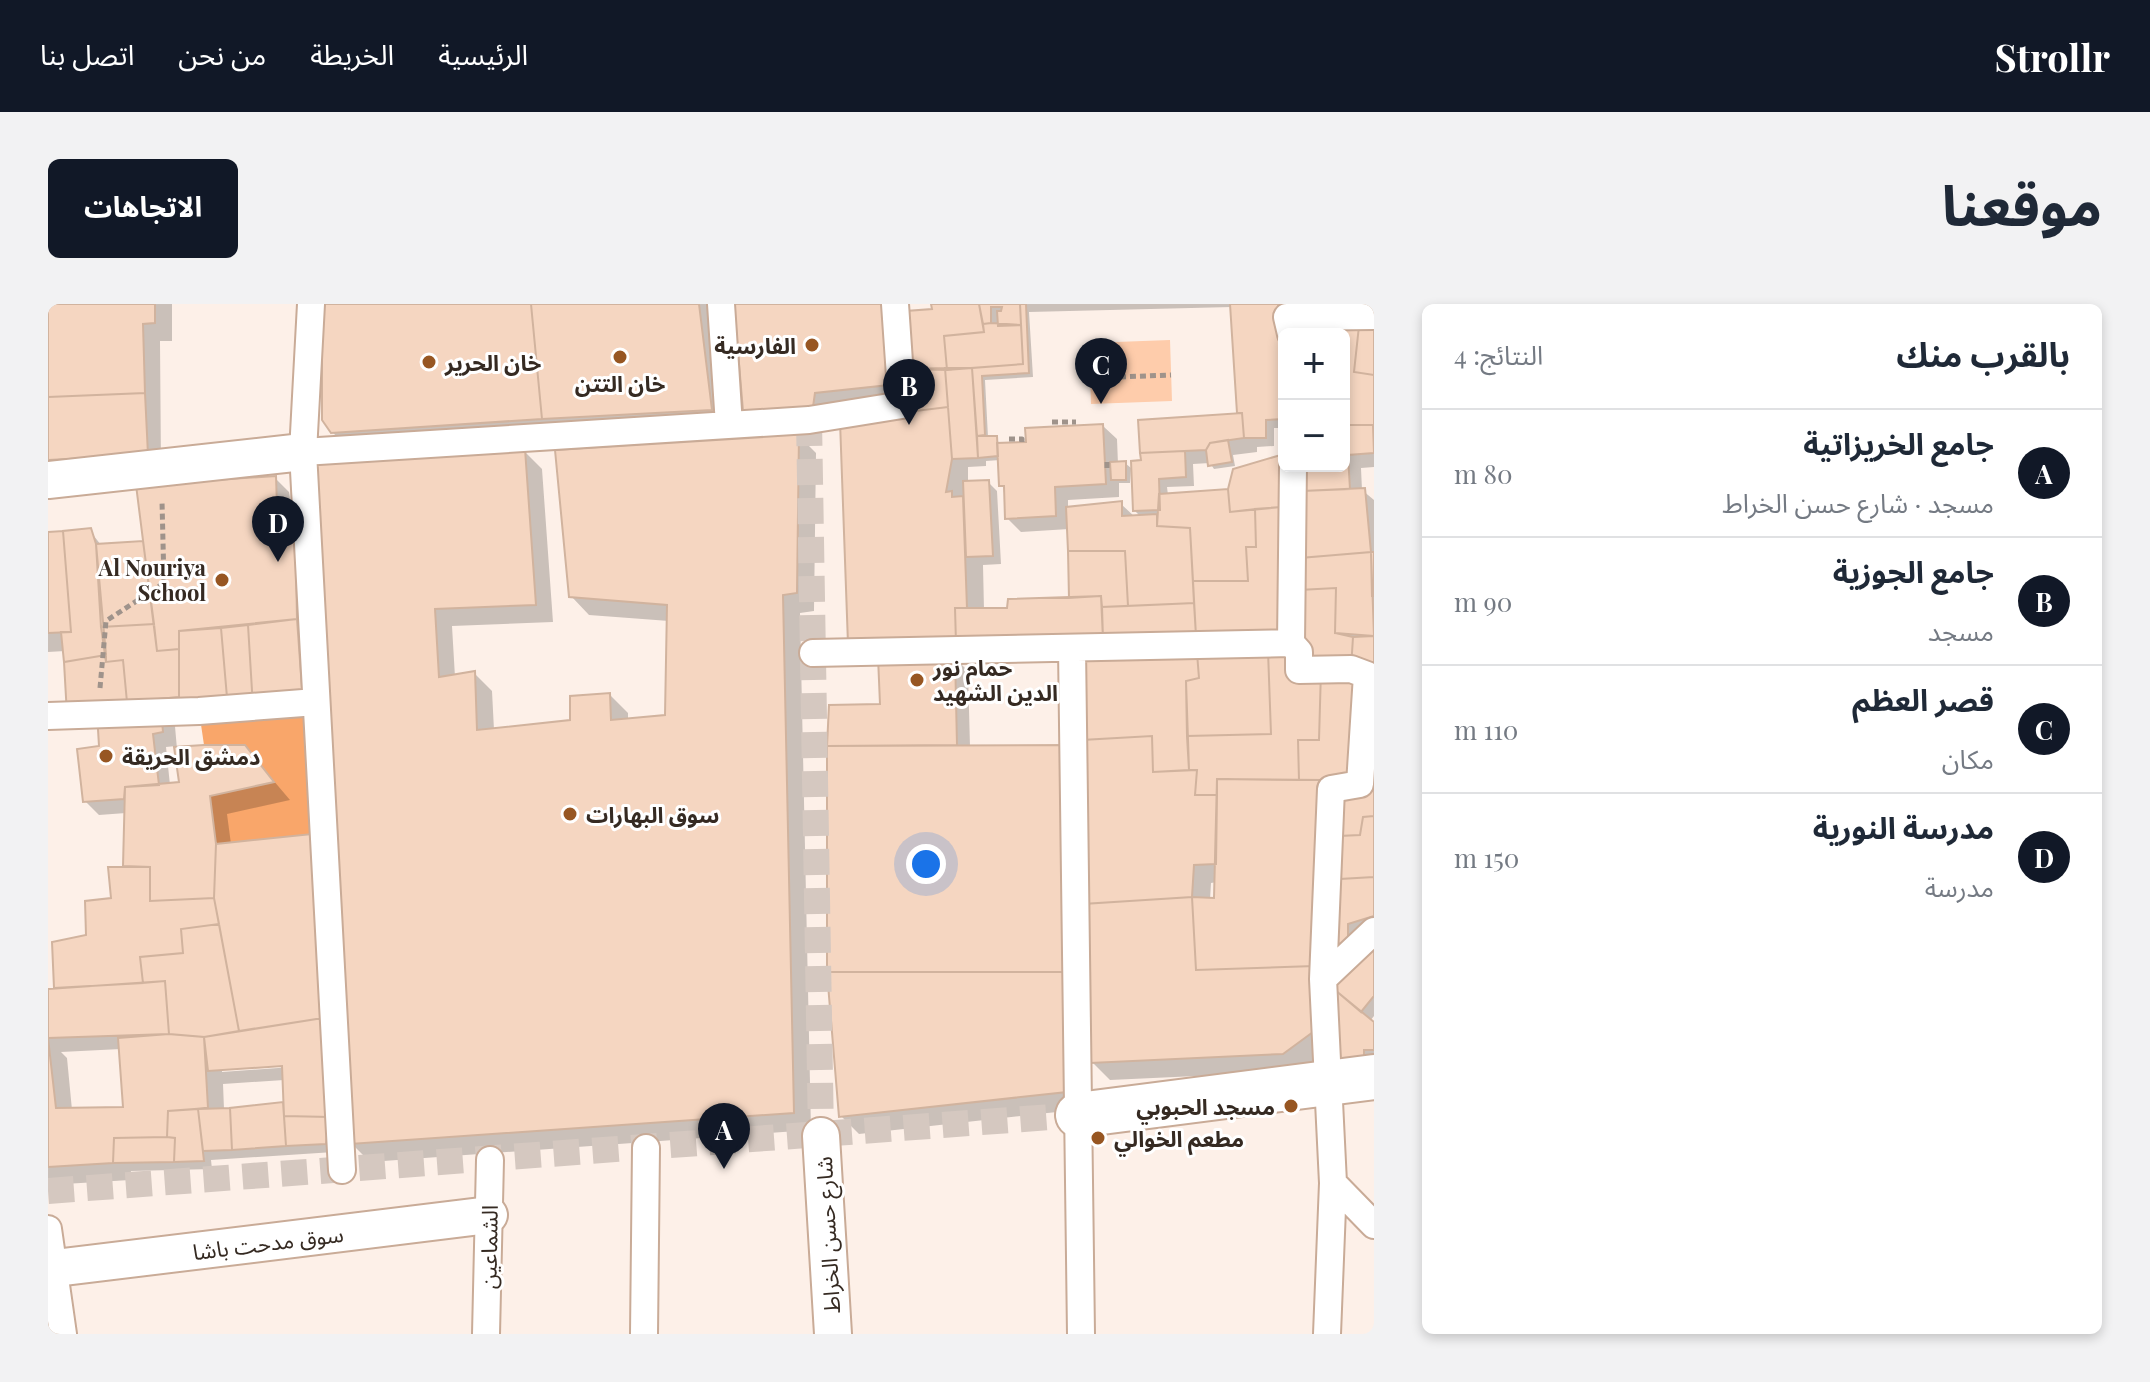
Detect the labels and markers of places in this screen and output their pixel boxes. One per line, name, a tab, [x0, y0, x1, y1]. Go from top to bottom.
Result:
place label: الفارسية	[714, 330, 796, 360]
marker: الفارسية	[803, 336, 821, 354]
pin: C	[1075, 338, 1127, 404]
place label: خان الحرير	[444, 347, 541, 377]
marker: خان التتن	[611, 348, 629, 366]
marker: خان الحرير	[420, 353, 438, 371]
pin: B	[883, 359, 935, 425]
place label: خان التتن	[575, 368, 665, 398]
pin: D	[252, 496, 304, 562]
place label: Al Nouriya School	[97, 552, 207, 607]
marker: Al Nouriya School	[213, 571, 231, 589]
place label: حمام نور الدين الشهيد	[932, 652, 1058, 707]
marker: حمام نور الدين الشهيد	[908, 671, 926, 689]
place label: دمشق الحريقة	[122, 741, 260, 771]
marker: دمشق الحريقة	[97, 747, 115, 765]
place label: سوق البهارات	[586, 799, 719, 829]
marker: سوق البهارات	[561, 805, 579, 823]
place label: مسجد الحبوبي	[1136, 1091, 1275, 1125]
marker: مسجد الحبوبي	[1282, 1097, 1300, 1115]
pin: A	[698, 1103, 750, 1169]
place label: مطعم الخوالي	[1114, 1123, 1244, 1157]
marker: مطعم الخوالي	[1089, 1129, 1107, 1147]

